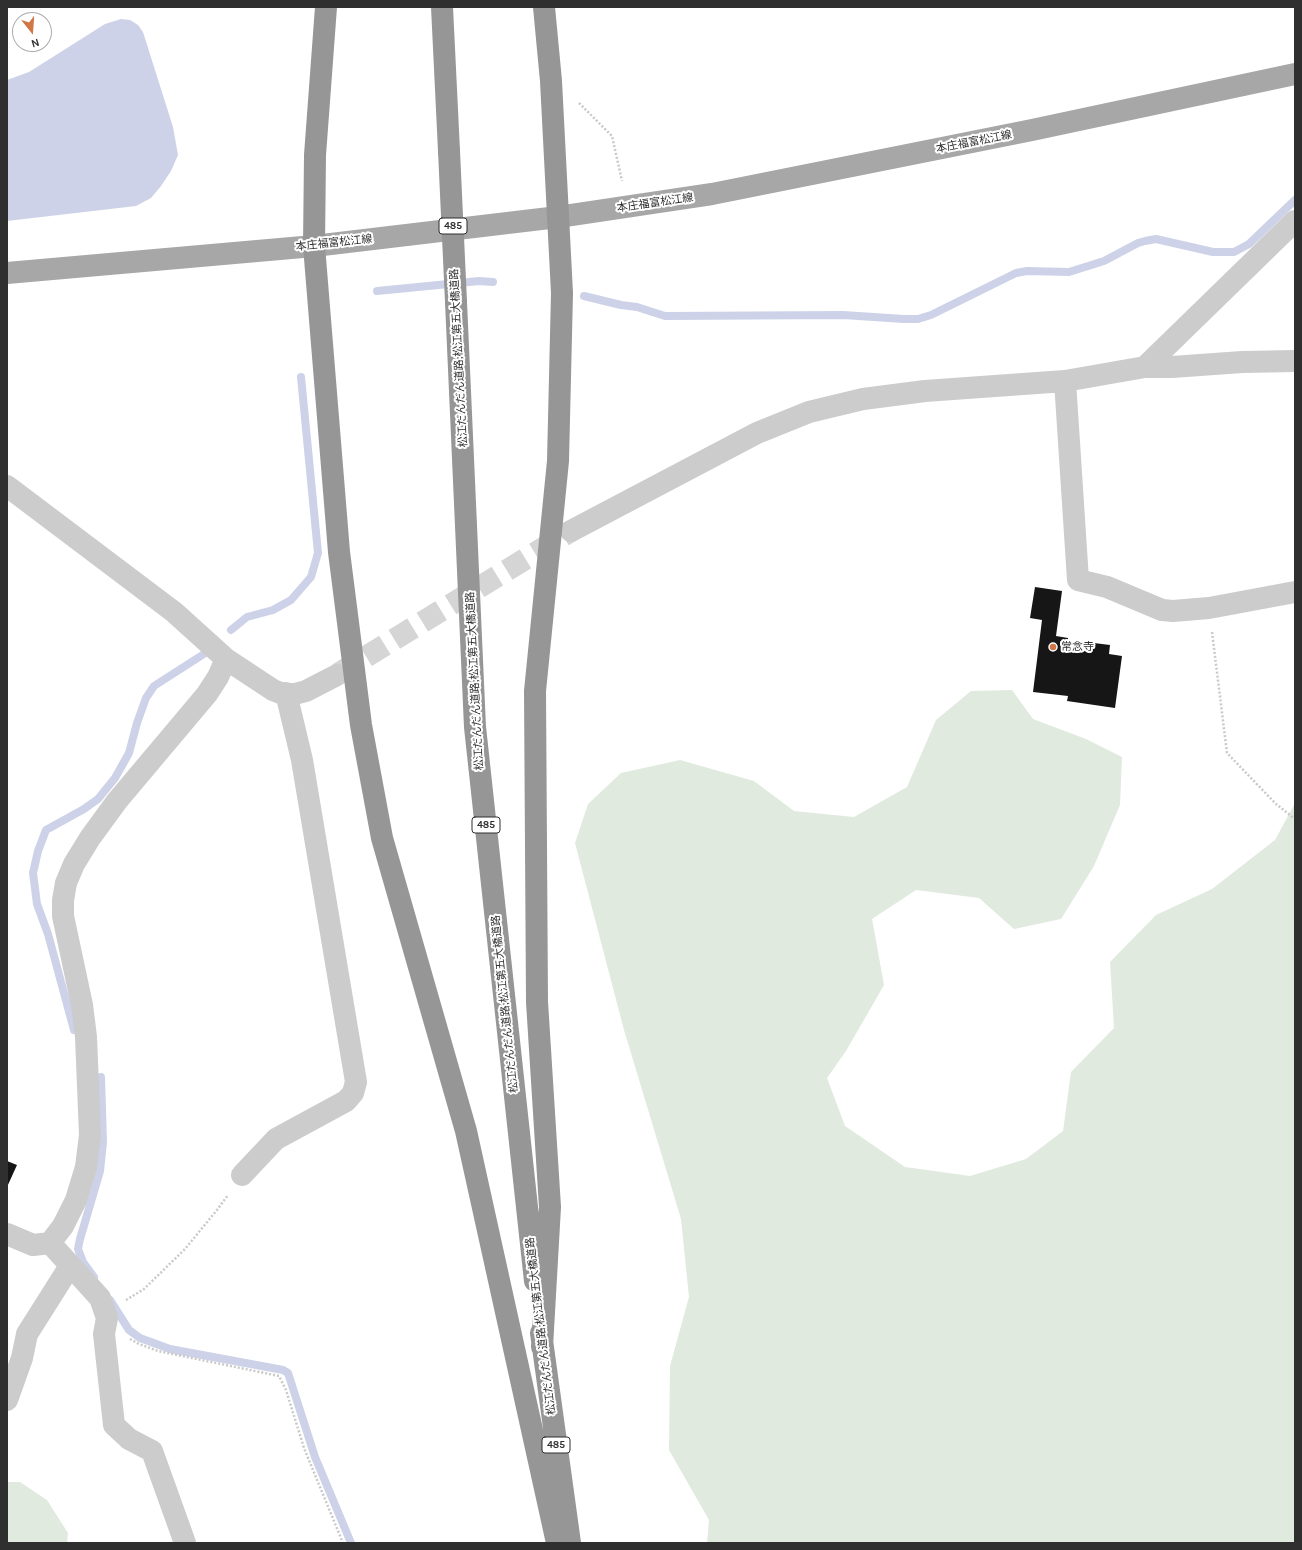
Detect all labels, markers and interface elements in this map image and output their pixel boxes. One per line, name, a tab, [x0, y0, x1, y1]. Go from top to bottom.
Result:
north arrow	[12, 12, 52, 52]
text: N	[30, 36, 41, 50]
street label: 本庄福富松江線	[935, 128, 1013, 156]
street label: 本庄福富松江線	[616, 191, 694, 215]
road number: 485	[439, 218, 467, 234]
street label: 本庄福富松江線	[295, 232, 373, 254]
street label: 松江だんだん道路;松江第五大橋道路	[448, 268, 470, 448]
street label: 松江だんだん道路;松江第五大橋道路	[464, 591, 486, 771]
place label: 常念寺	[1061, 640, 1094, 654]
marker: 常念寺	[1048, 642, 1058, 652]
road number: 485	[472, 817, 500, 833]
street label: 松江だんだん道路;松江第五大橋道路	[489, 914, 521, 1094]
street label: 松江だんだん道路;松江第五大橋道路	[524, 1236, 558, 1416]
road number: 485	[542, 1437, 570, 1453]

